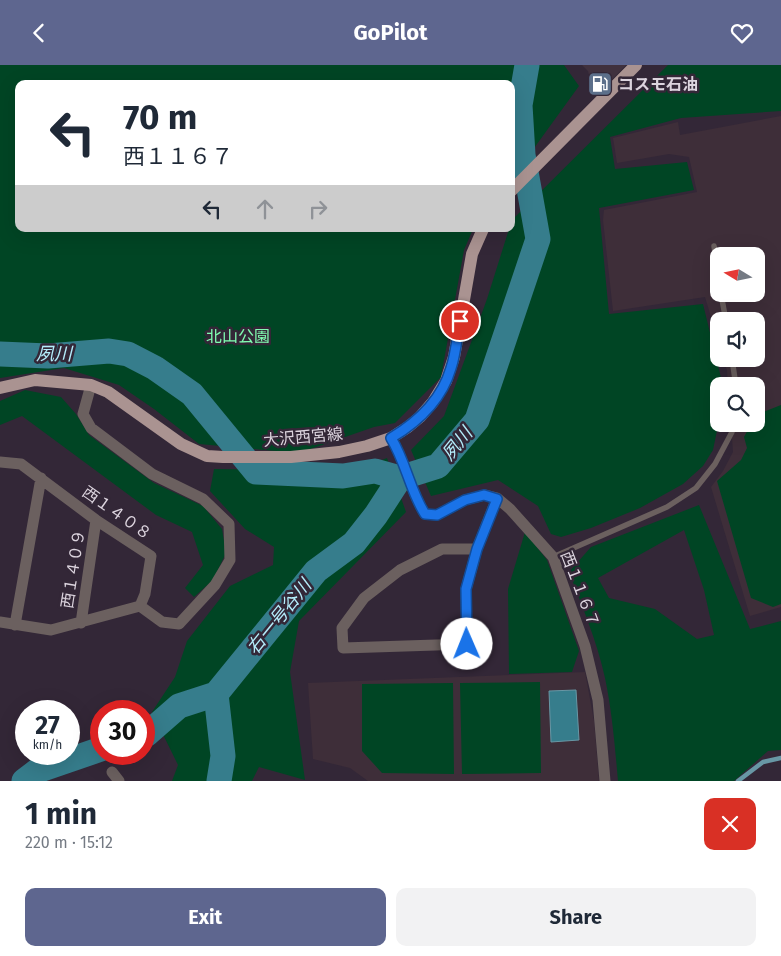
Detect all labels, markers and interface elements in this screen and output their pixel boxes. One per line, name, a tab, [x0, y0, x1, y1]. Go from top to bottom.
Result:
icon: back	[25, 19, 53, 47]
text: GoPilot	[353, 19, 428, 46]
icon: heart	[728, 19, 756, 47]
fuel station icon: コスモ石油	[587, 71, 613, 97]
place label: コスモ石油	[618, 75, 698, 94]
text: 70 m	[123, 96, 197, 138]
icon: left	[40, 100, 105, 165]
text: 西１１６７	[123, 143, 233, 170]
icon: left	[198, 195, 226, 223]
icon: ahead	[251, 195, 279, 223]
icon: right	[304, 195, 332, 223]
north arrow	[710, 247, 765, 303]
map controls	[710, 247, 765, 432]
pin	[439, 300, 481, 342]
icon: arrive	[446, 307, 474, 335]
button: sound	[710, 312, 765, 367]
park label: 北山公園	[206, 327, 270, 346]
water label: 夙川	[36, 343, 74, 365]
button: search	[710, 377, 765, 432]
water label: 夙川	[437, 422, 478, 465]
street label: 大沢西宮線	[262, 424, 344, 450]
street label: 西１４０８	[79, 482, 155, 544]
street label: 西１４０９	[57, 528, 89, 610]
street label: 西１１６７	[557, 548, 603, 630]
water label: 右一号谷川	[242, 574, 317, 659]
position arrow	[440, 617, 492, 669]
speed limit sign: 30	[90, 700, 155, 765]
text: 27	[35, 711, 60, 741]
text: km/h	[33, 738, 62, 752]
text: 1 min	[25, 796, 97, 832]
button: close	[704, 798, 756, 850]
text: 220 m · 15:12	[25, 833, 113, 852]
button: Exit	[25, 888, 386, 946]
button: Share	[396, 888, 756, 946]

